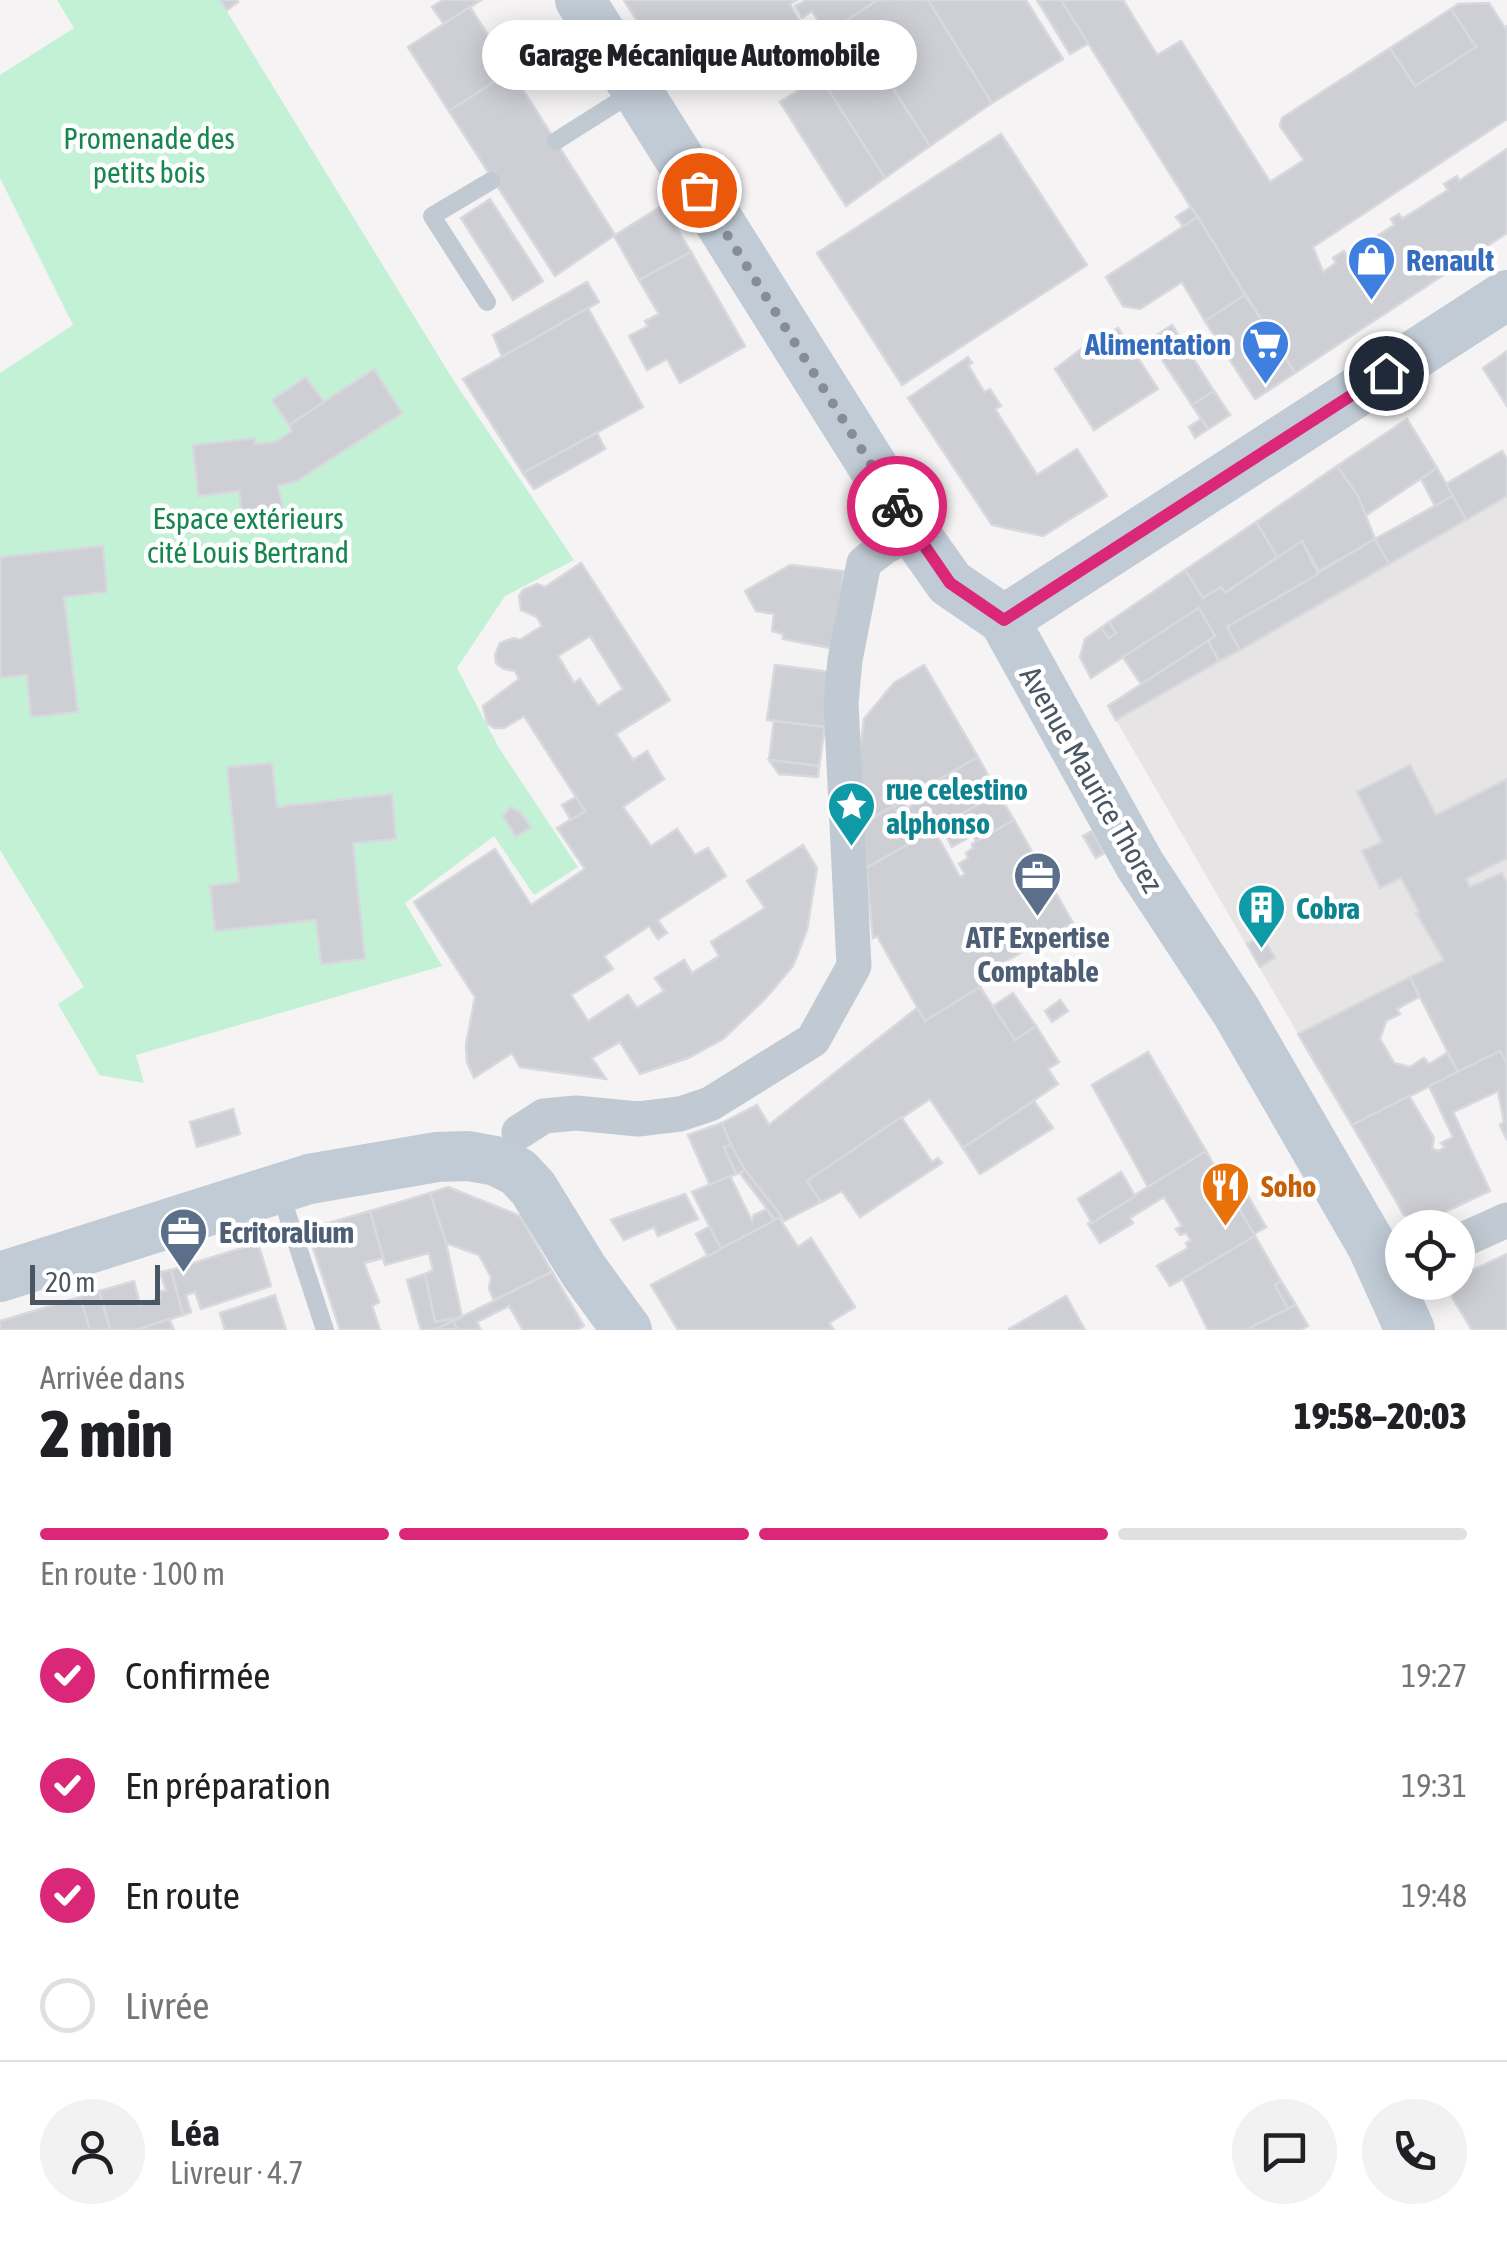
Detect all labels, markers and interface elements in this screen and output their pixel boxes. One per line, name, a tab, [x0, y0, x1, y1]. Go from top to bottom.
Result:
callout: Garage Mécanique Automobile	[482, 20, 916, 90]
text: Garage Mécanique Automobile	[519, 36, 880, 73]
park label: Promenade des petits bois	[63, 121, 235, 189]
pin	[657, 148, 742, 233]
icon: bag	[672, 163, 727, 218]
shop icon: Renault	[1345, 234, 1397, 302]
place label: Renault	[1406, 243, 1495, 277]
supermarket icon: Alimentation	[1240, 318, 1292, 386]
place label: Alimentation	[1084, 327, 1231, 361]
pin	[1344, 331, 1429, 416]
icon: home	[1359, 346, 1414, 401]
courier	[847, 456, 947, 556]
icon: bike	[870, 479, 925, 534]
park label: Espace extérieurs cité Louis Bertrand	[147, 501, 349, 569]
street label: Avenue Maurice Thorez	[1014, 660, 1171, 898]
place label: rue celestino alphonso	[886, 772, 1028, 840]
place icon: rue celestino alphonso	[825, 780, 877, 848]
office icon: ATF Expertise Comptable	[1012, 850, 1064, 918]
building icon: Cobra	[1235, 882, 1287, 950]
place label: Cobra	[1296, 891, 1360, 925]
place label: ATF Expertise Comptable	[965, 920, 1110, 988]
restaurant icon: Soho	[1200, 1160, 1252, 1228]
place label: Soho	[1261, 1169, 1316, 1203]
office icon: Ecritoralium	[158, 1206, 210, 1274]
map controls	[1385, 1210, 1475, 1300]
button: locate	[1385, 1210, 1475, 1300]
place label: Ecritoralium	[219, 1215, 354, 1249]
scale bar	[30, 1260, 160, 1304]
text: 20 m	[45, 1266, 95, 1298]
text: Arrivée dans	[40, 1359, 185, 1396]
text: 19:58–20:03	[1294, 1394, 1467, 1437]
text: 2 min	[40, 1396, 173, 1471]
text: En route · 100 m	[40, 1555, 225, 1592]
icon: check	[40, 1648, 95, 1703]
text: Confirmée	[125, 1654, 271, 1697]
text: 19:27	[1401, 1657, 1467, 1694]
icon: check	[40, 1758, 95, 1813]
text: En préparation	[125, 1764, 331, 1807]
text: 19:31	[1401, 1767, 1467, 1804]
icon: check	[40, 1868, 95, 1923]
text: En route	[125, 1874, 240, 1917]
text: 19:48	[1401, 1877, 1467, 1914]
text: Livrée	[125, 1984, 210, 2027]
button: person	[40, 2099, 145, 2204]
button: chat	[1232, 2099, 1337, 2204]
button: phone	[1362, 2099, 1467, 2204]
text: Léa	[170, 2111, 220, 2154]
text: Livreur · 4.7	[170, 2154, 303, 2191]

